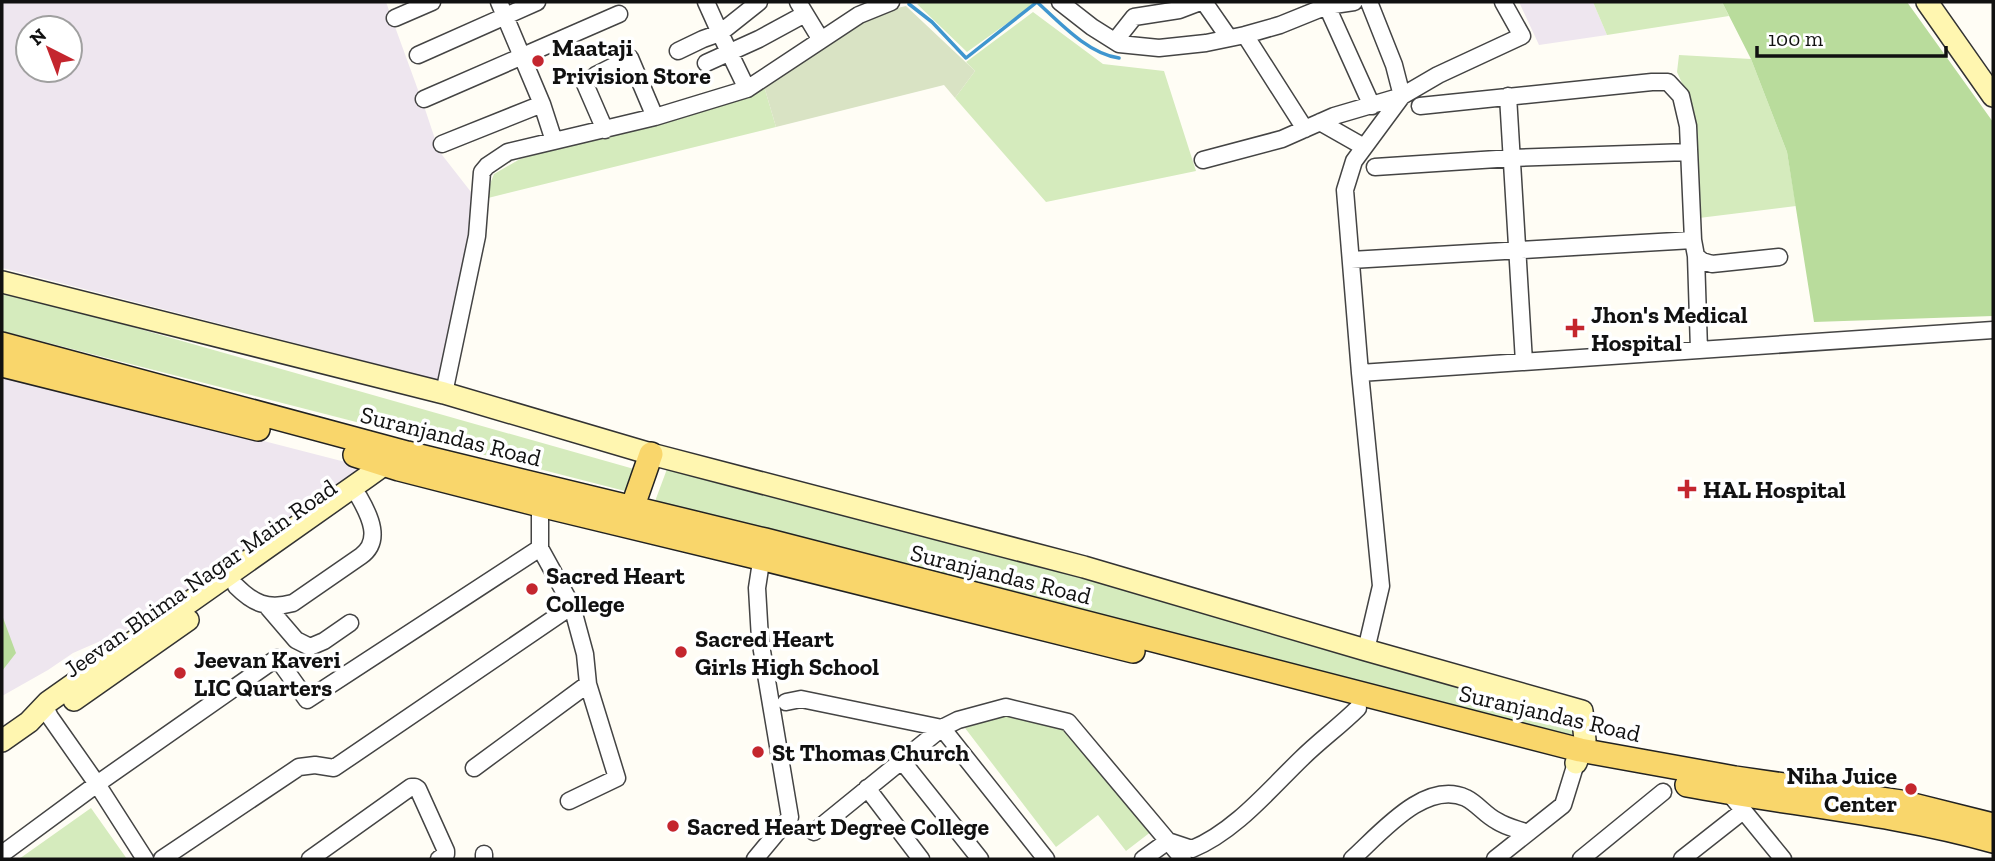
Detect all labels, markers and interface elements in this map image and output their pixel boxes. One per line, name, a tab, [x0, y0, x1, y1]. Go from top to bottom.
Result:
north arrow	[14, 14, 84, 84]
scale bar	[1757, 14, 1946, 58]
text: N	[25, 23, 51, 50]
text: 100 m	[1768, 26, 1823, 51]
place label: Maataji Privision Store	[552, 33, 711, 90]
marker: Maataji Privision Store	[530, 53, 546, 69]
place label: Jhon's Medical Hospital	[1591, 300, 1748, 357]
marker: Jhon's Medical Hospital	[1565, 318, 1585, 338]
street label: Suranjandas Road	[358, 400, 544, 472]
street label: Jeevan Bhima Nagar Main Road	[58, 473, 342, 683]
place label: HAL Hospital	[1703, 475, 1846, 504]
marker: HAL Hospital	[1677, 479, 1697, 499]
street label: Suranjandas Road	[908, 538, 1094, 610]
place label: Sacred Heart College	[546, 561, 685, 618]
marker: Sacred Heart College	[524, 581, 540, 597]
place label: Sacred Heart Girls High School	[695, 624, 879, 681]
marker: Sacred Heart Girls High School	[673, 644, 689, 660]
place label: Jeevan Kaveri LIC Quarters	[194, 645, 341, 702]
marker: Jeevan Kaveri LIC Quarters	[172, 665, 188, 681]
street label: Suranjandas Road	[1456, 678, 1644, 748]
place label: St Thomas Church	[772, 738, 970, 767]
marker: St Thomas Church	[750, 744, 766, 760]
place label: Niha Juice Center	[1787, 761, 1897, 818]
marker: Niha Juice Center	[1903, 781, 1919, 797]
place label: Sacred Heart Degree College	[687, 812, 989, 841]
marker: Sacred Heart Degree College	[665, 818, 681, 834]

